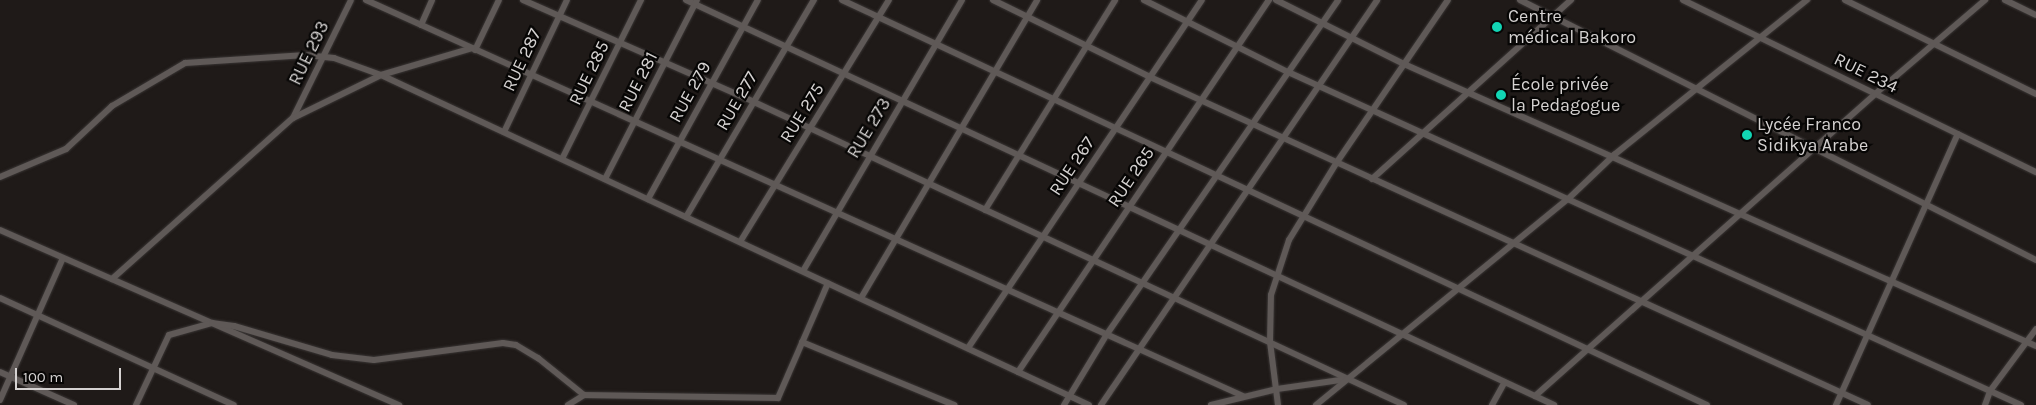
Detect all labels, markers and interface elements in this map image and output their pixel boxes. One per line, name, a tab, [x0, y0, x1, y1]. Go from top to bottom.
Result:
place label: Centre médical Bakoro	[1508, 6, 1636, 48]
street label: RUE 293	[284, 17, 334, 89]
marker: Centre médical Bakoro	[1490, 20, 1504, 34]
street label: RUE 287	[498, 25, 546, 95]
street label: RUE 285	[564, 37, 614, 109]
street label: RUE 281	[614, 48, 662, 116]
street label: RUE 234	[1831, 48, 1901, 98]
street label: RUE 279	[664, 58, 716, 126]
street label: RUE 277	[712, 68, 762, 134]
place label: École privée la Pedagogue	[1511, 74, 1620, 116]
street label: RUE 275	[775, 79, 829, 147]
marker: École privée la Pedagogue	[1495, 89, 1507, 101]
street label: RUE 273	[843, 94, 895, 162]
place label: Lycée Franco Sidikya Arabe	[1757, 114, 1868, 156]
marker: Lycée Franco Sidikya Arabe	[1741, 129, 1753, 141]
street label: RUE 267	[1044, 132, 1100, 200]
street label: RUE 265	[1103, 143, 1159, 211]
scale bar	[18, 358, 124, 390]
text: 100 m	[23, 368, 63, 386]

